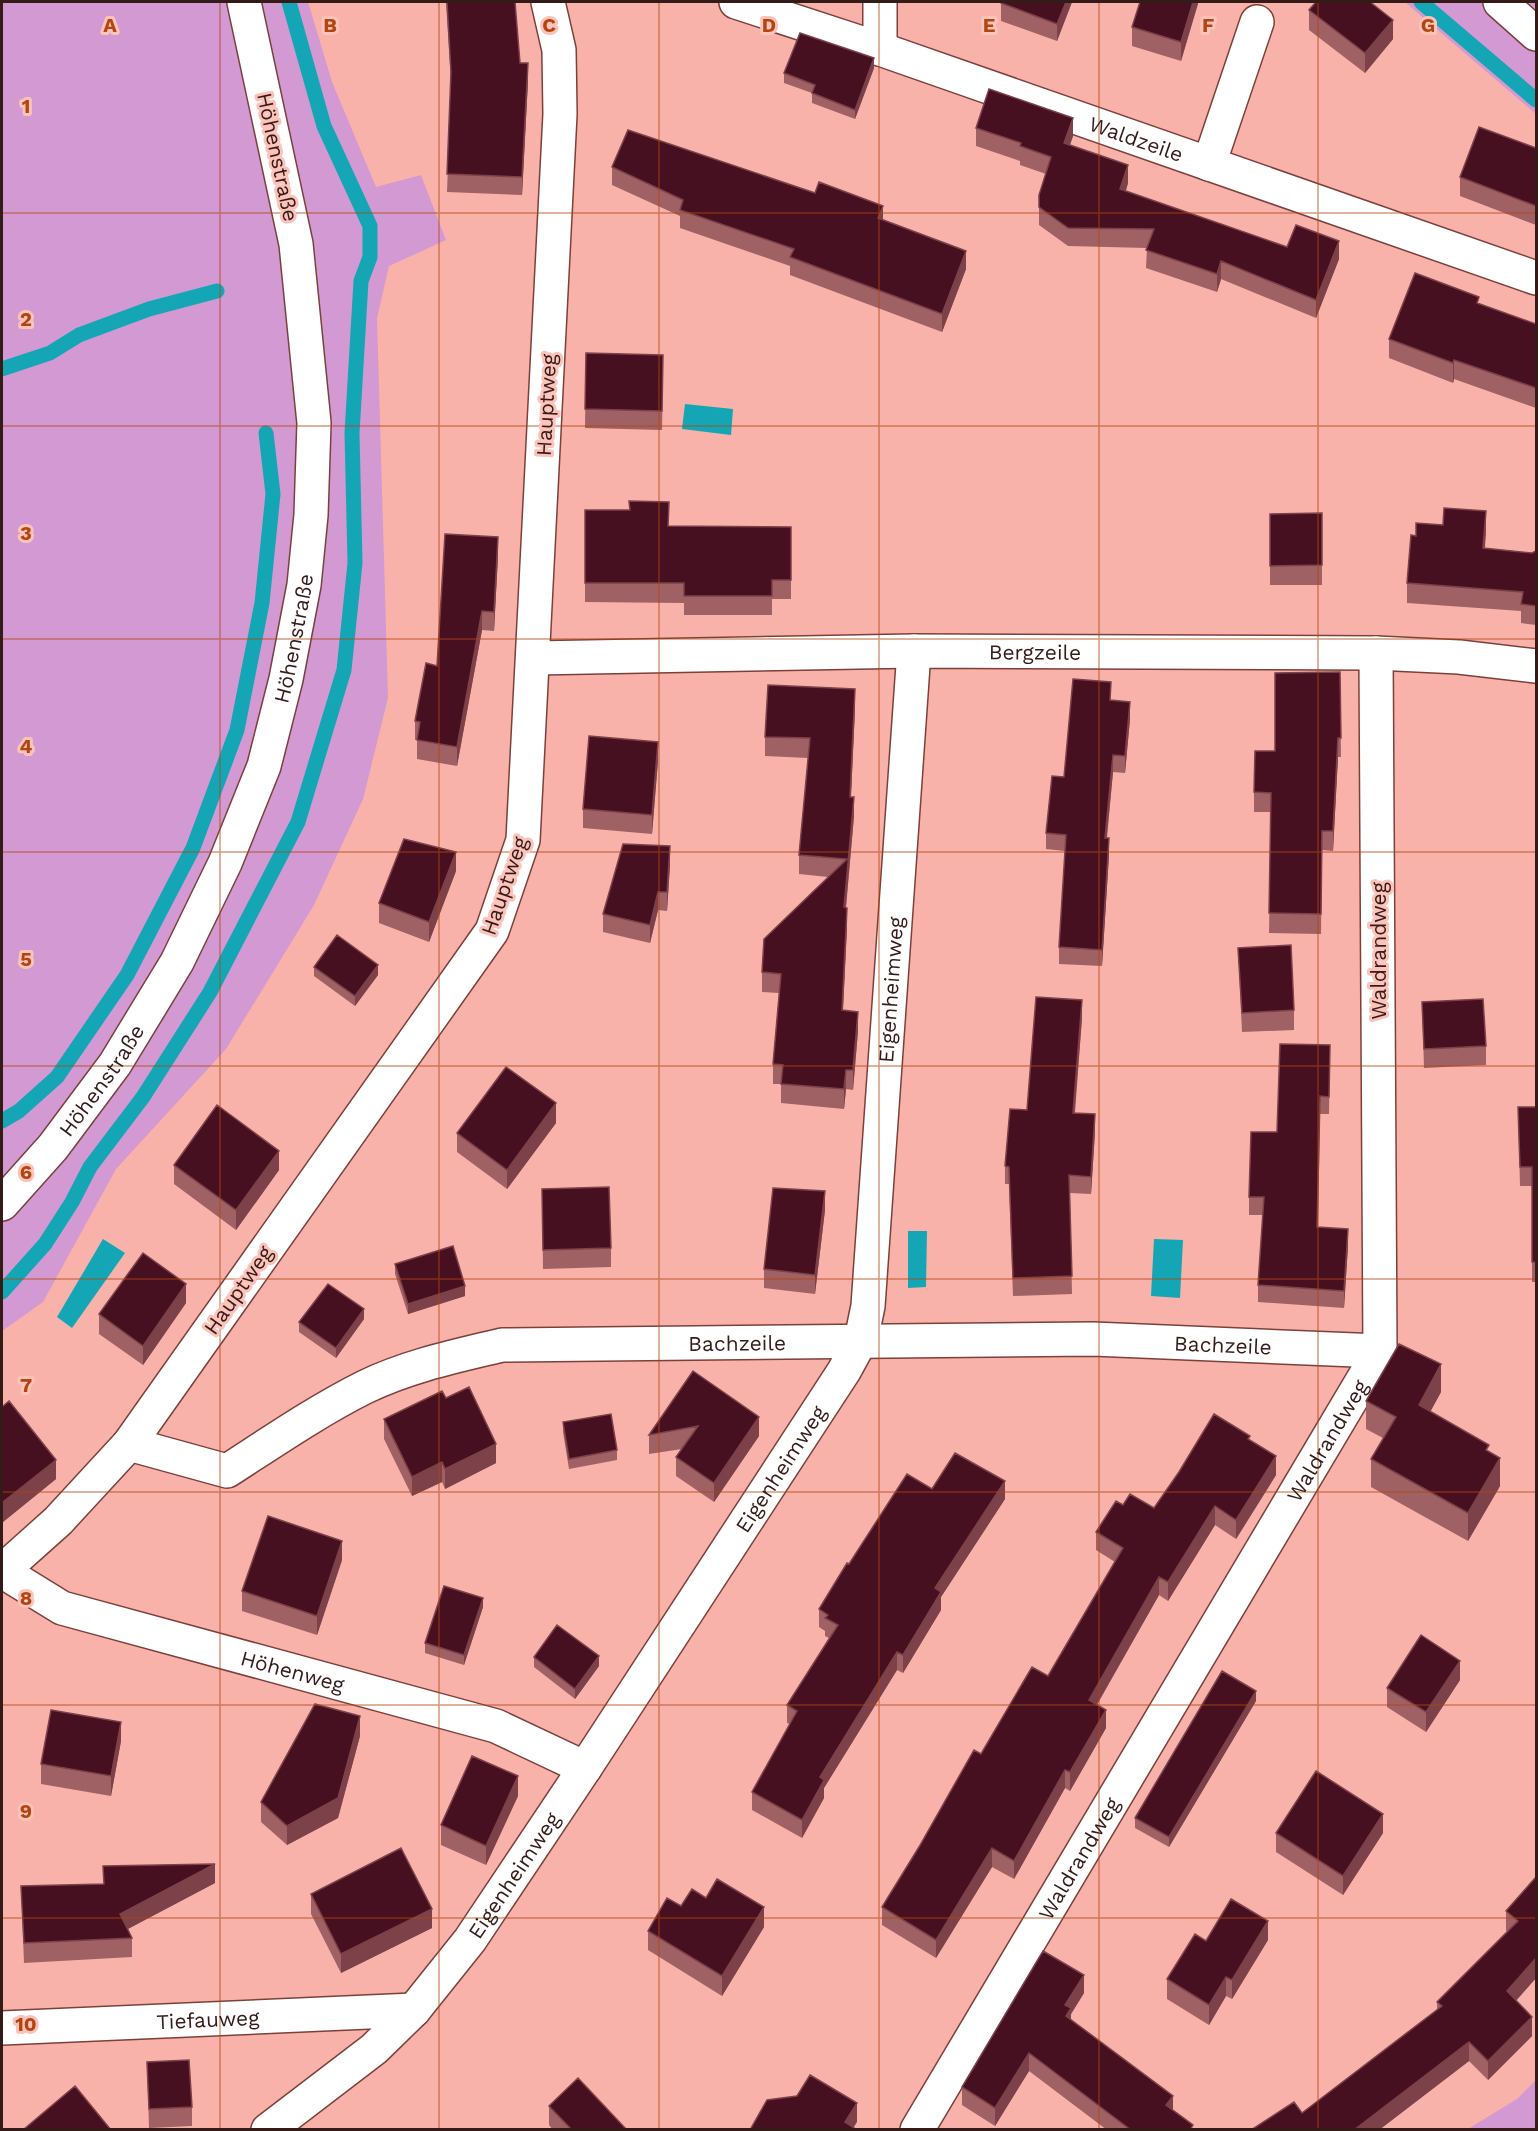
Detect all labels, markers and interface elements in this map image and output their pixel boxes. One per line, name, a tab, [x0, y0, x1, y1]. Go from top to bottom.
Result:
text: A	[103, 13, 117, 37]
text: B	[323, 13, 337, 37]
text: C	[542, 13, 556, 37]
text: D	[762, 13, 776, 37]
text: E	[983, 13, 995, 37]
text: F	[1202, 13, 1214, 37]
text: G	[1421, 13, 1435, 37]
street label: Höhenstraße	[252, 90, 304, 224]
text: 1	[22, 94, 30, 118]
street label: Waldzeile	[1086, 111, 1187, 166]
text: 2	[20, 307, 32, 331]
street label: Hauptweg	[531, 352, 561, 457]
text: 3	[20, 521, 32, 545]
street label: Höhenstraße	[268, 573, 318, 706]
street label: Bergzeile	[989, 639, 1081, 664]
text: 4	[20, 734, 33, 758]
street label: Hauptweg	[476, 833, 533, 938]
street label: Waldrandweg	[1366, 881, 1391, 1020]
street label: Eigenheimweg	[873, 915, 908, 1064]
text: 5	[20, 947, 32, 971]
street label: Höhenstraße	[53, 1019, 149, 1141]
text: 6	[20, 1160, 32, 1184]
street label: Hauptweg	[198, 1240, 278, 1339]
street label: Bachzeile	[688, 1330, 786, 1356]
street label: Bachzeile	[1174, 1330, 1272, 1359]
text: 7	[20, 1373, 32, 1397]
street label: Waldrandweg	[1281, 1374, 1373, 1506]
street label: Eigenheimweg	[730, 1400, 831, 1537]
text: 8	[20, 1586, 32, 1610]
street label: Höhenweg	[238, 1645, 348, 1697]
street label: Waldrandweg	[1033, 1792, 1125, 1924]
text: 9	[20, 1799, 32, 1823]
street label: Eigenheimweg	[462, 1807, 565, 1943]
street label: Tiefauweg	[156, 2004, 261, 2034]
text: 10	[15, 2012, 37, 2036]

